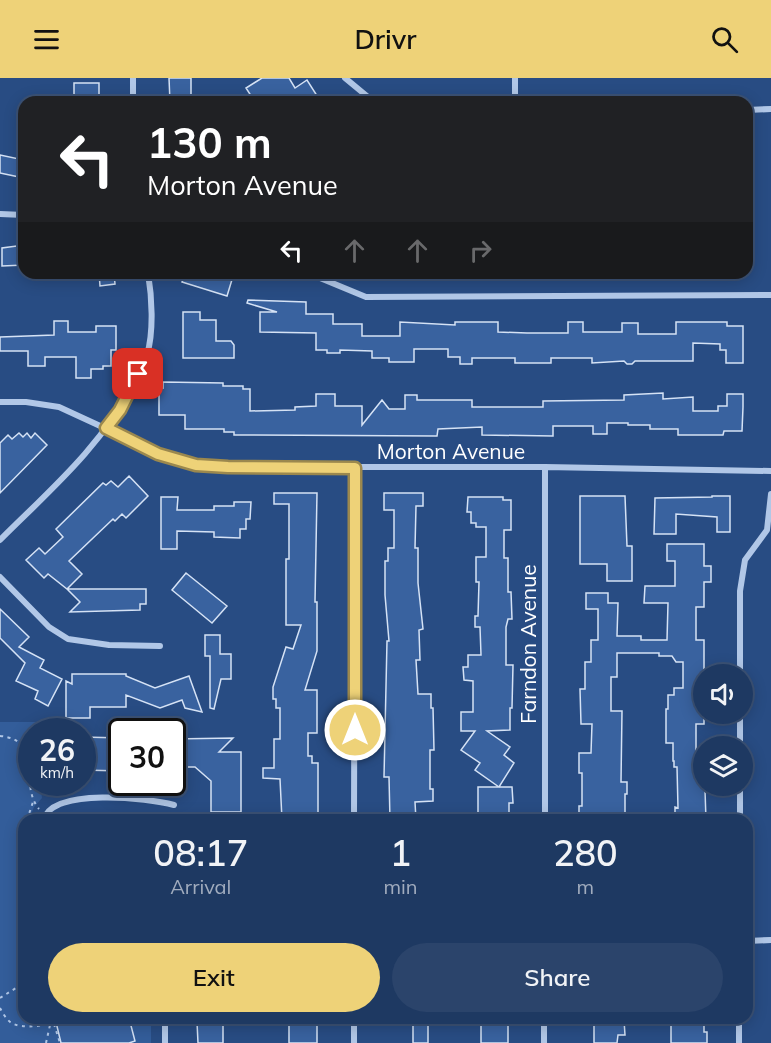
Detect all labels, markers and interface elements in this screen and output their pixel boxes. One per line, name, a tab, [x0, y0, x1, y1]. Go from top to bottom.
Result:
text: Drivr	[355, 22, 416, 56]
icon: menu	[30, 23, 63, 56]
icon: search	[708, 23, 741, 56]
text: 130 m	[147, 116, 272, 169]
icon: left	[48, 120, 126, 198]
text: Morton Avenue	[147, 168, 338, 202]
icon: left	[275, 234, 308, 267]
icon: ahead	[338, 234, 371, 267]
icon: ahead	[401, 234, 434, 267]
icon: right	[464, 234, 497, 267]
pin	[112, 348, 163, 399]
icon: arrive	[121, 357, 154, 390]
street label: Morton Avenue	[377, 438, 525, 464]
street label: Farndon Avenue	[515, 564, 541, 724]
map controls	[693, 664, 753, 796]
button: sound	[693, 664, 753, 724]
position arrow	[323, 698, 387, 762]
speed limit sign: 30	[108, 718, 186, 796]
text: 26	[39, 731, 75, 769]
button: layers	[693, 736, 753, 796]
text: km/h	[40, 763, 74, 782]
text: 08:17	[153, 830, 248, 875]
text: 1	[390, 830, 411, 875]
text: 280	[553, 830, 618, 875]
text: Arrival	[170, 874, 231, 899]
text: min	[384, 874, 418, 899]
text: m	[577, 874, 594, 899]
button: Exit	[48, 943, 380, 1012]
button: Share	[392, 943, 723, 1012]

